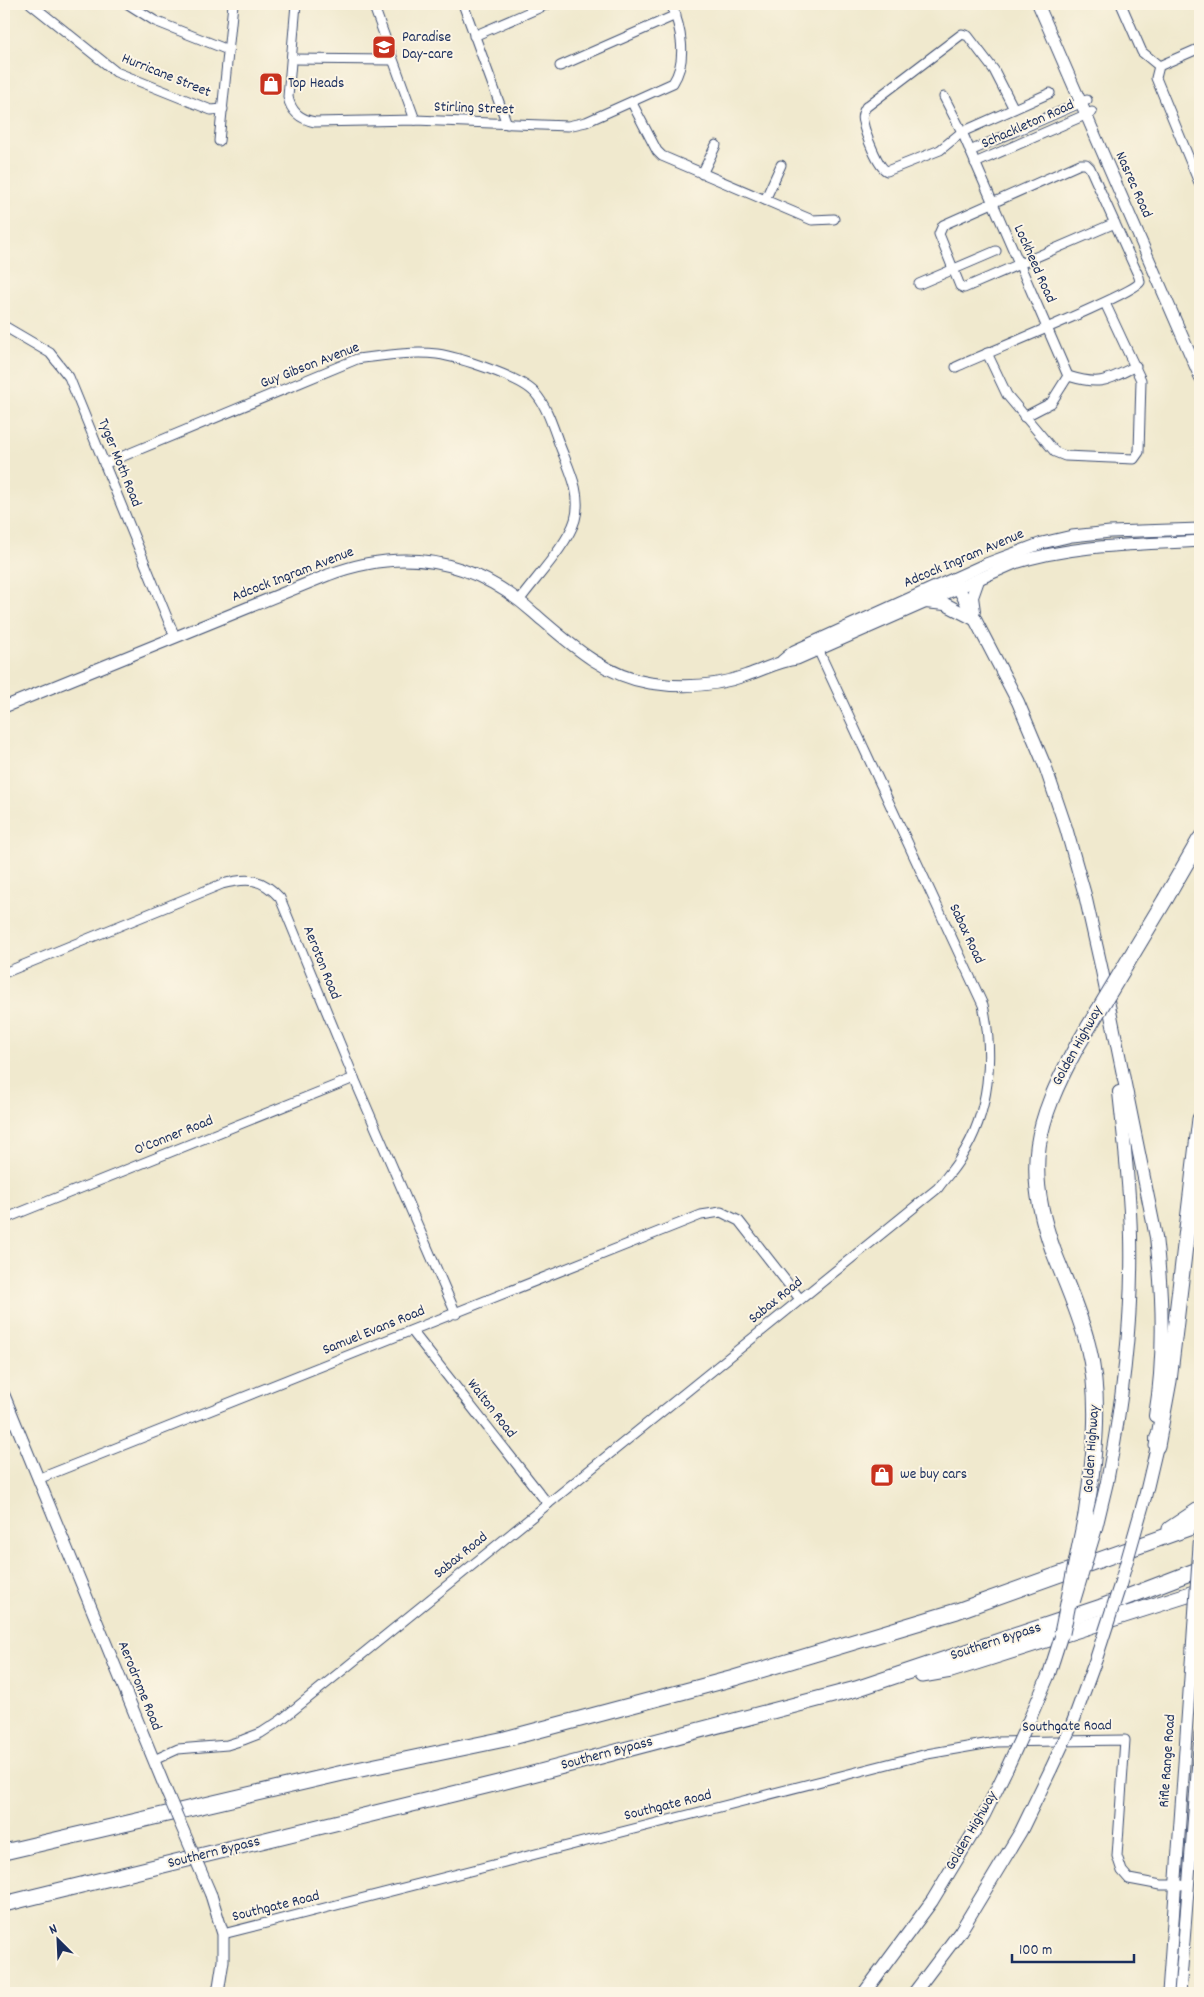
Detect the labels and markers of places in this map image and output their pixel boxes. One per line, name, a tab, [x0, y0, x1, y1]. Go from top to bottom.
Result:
place label: Paradise Day-care	[402, 27, 454, 66]
school or university icon: Paradise Day-care	[371, 34, 397, 60]
shop icon: Top Heads	[258, 71, 284, 97]
place label: Top Heads	[288, 73, 344, 95]
shop icon: we buy cars	[869, 1462, 895, 1488]
place label: we buy cars	[900, 1464, 967, 1486]

